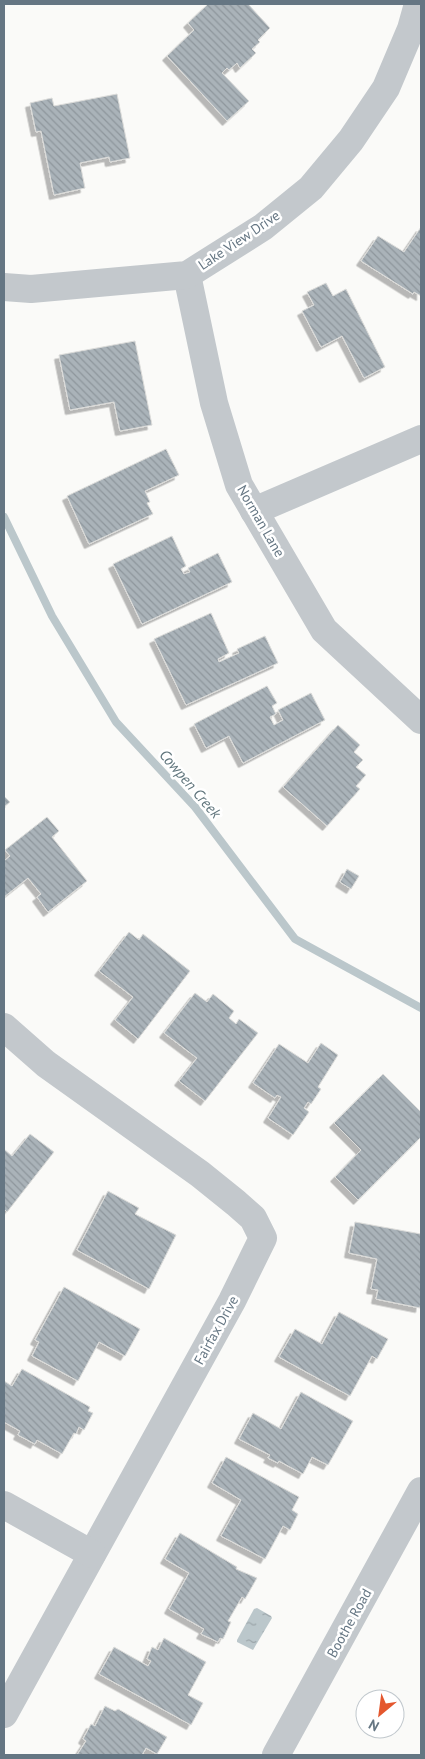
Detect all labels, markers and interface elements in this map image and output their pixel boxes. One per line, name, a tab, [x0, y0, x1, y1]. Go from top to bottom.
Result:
street label: Lake View Drive	[195, 206, 283, 274]
street label: Norman Lane	[233, 482, 289, 560]
water label: Cowpen Creek	[155, 745, 226, 823]
street label: Fairfax Drive	[190, 1292, 242, 1368]
street label: Boothe Road	[323, 1585, 375, 1661]
north arrow	[355, 1689, 405, 1739]
text: N	[365, 1715, 382, 1735]

